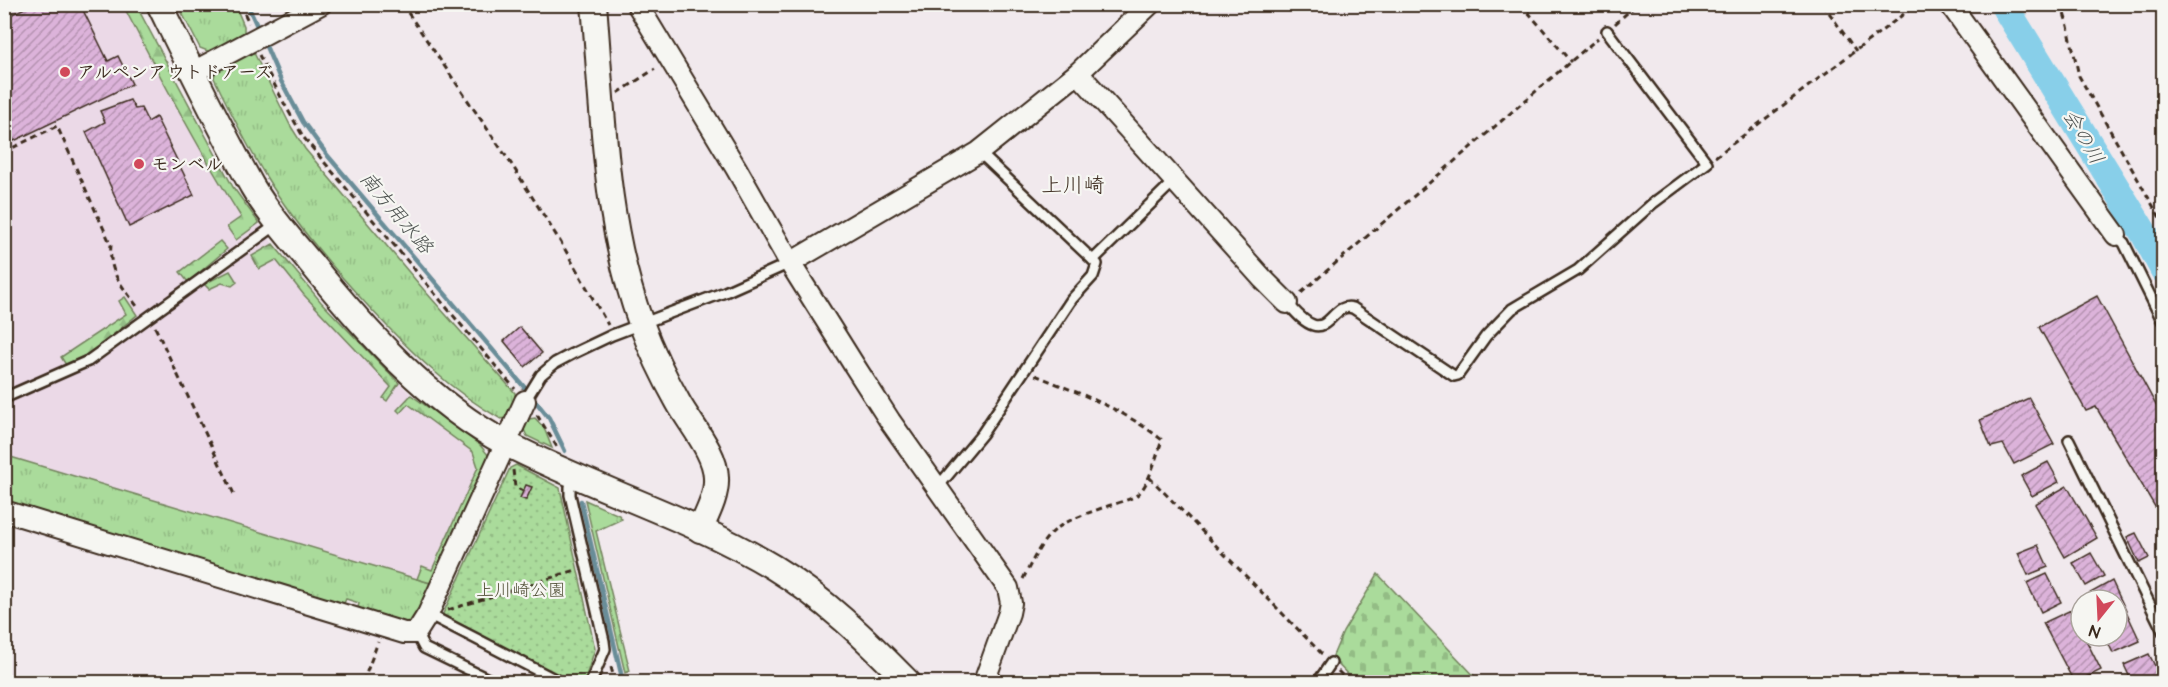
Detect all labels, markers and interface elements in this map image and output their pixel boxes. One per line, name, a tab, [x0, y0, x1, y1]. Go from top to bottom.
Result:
place label: アルペンアウトドアーズ	[77, 60, 272, 85]
marker: アルペンアウトドアーズ	[58, 65, 72, 79]
water label: 会の川	[2056, 104, 2110, 170]
place label: モンベル	[151, 152, 223, 177]
marker: モンベル	[132, 157, 146, 171]
water label: 南方用水路	[353, 166, 440, 261]
district label: 上川崎	[1042, 171, 1105, 200]
park label: 上川崎公園	[476, 578, 566, 603]
north arrow	[2069, 588, 2129, 648]
text: N	[2087, 619, 2103, 643]

